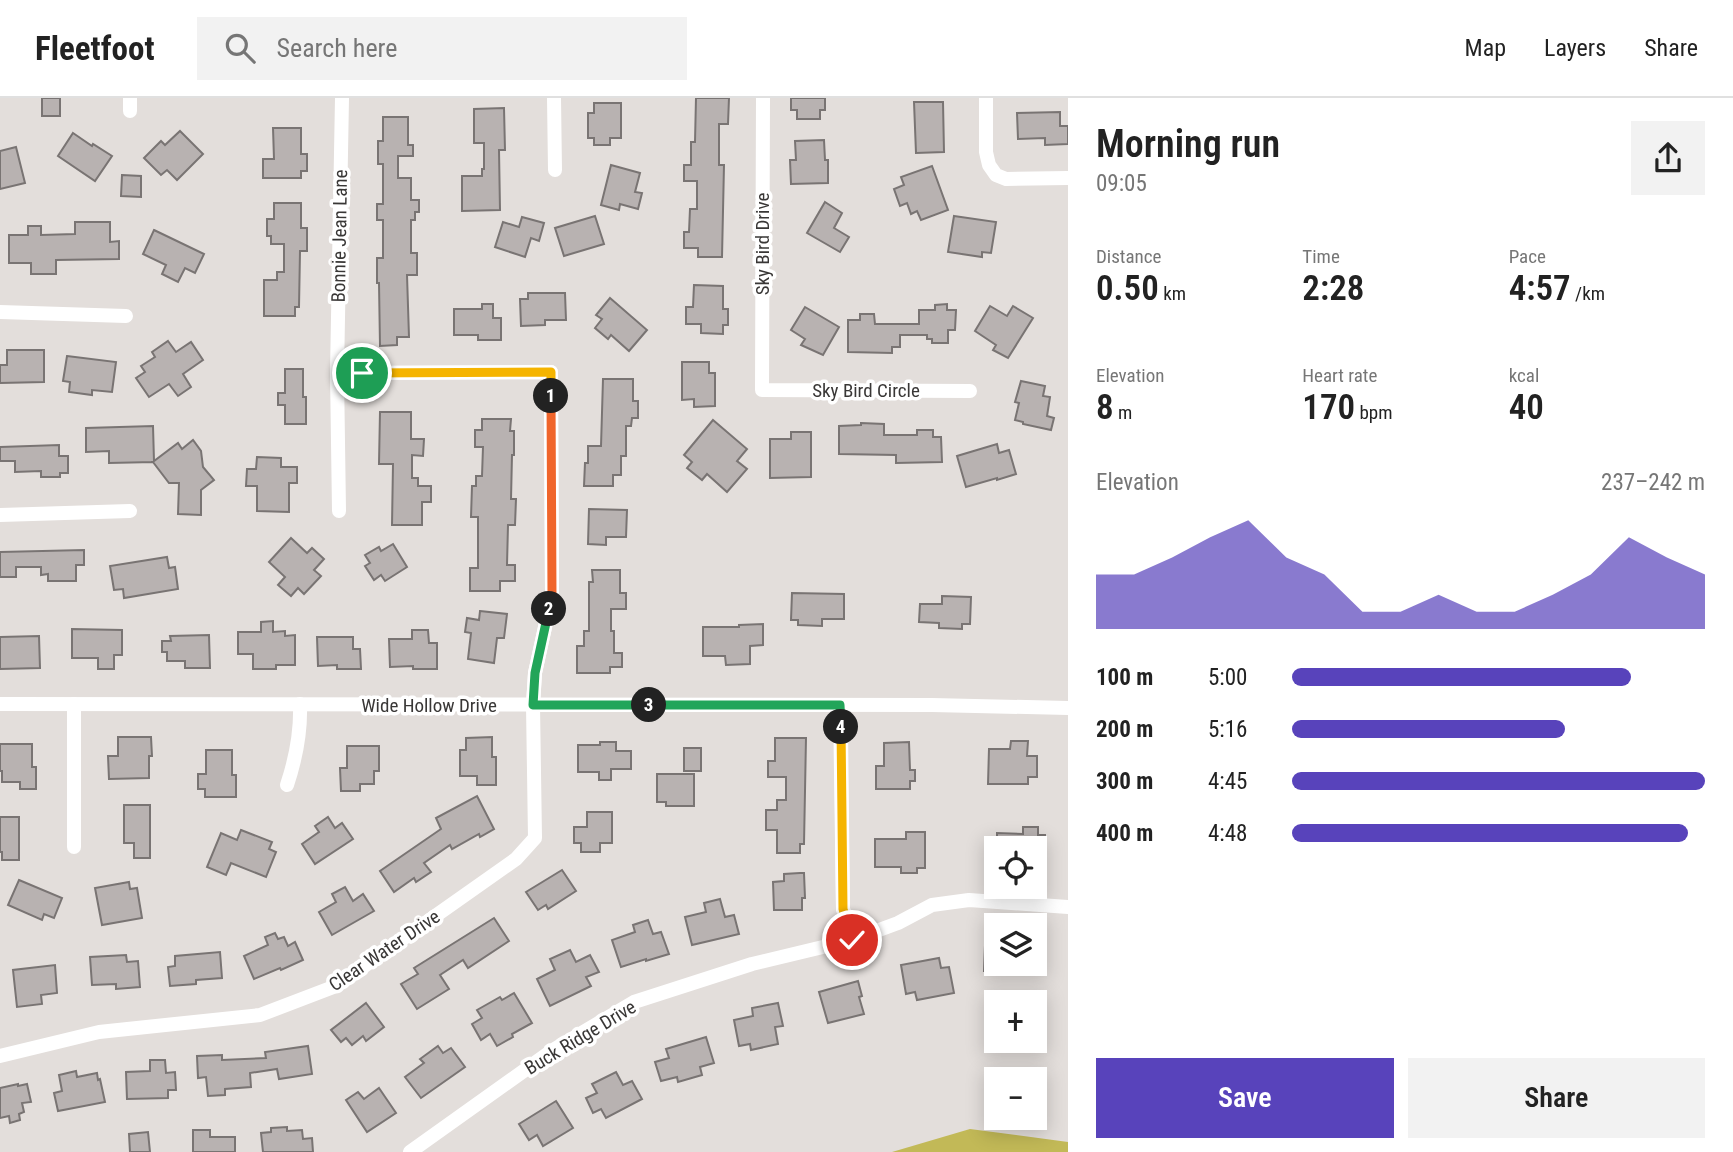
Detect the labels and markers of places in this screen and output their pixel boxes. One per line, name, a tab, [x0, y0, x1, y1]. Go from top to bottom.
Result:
pin	[332, 343, 392, 403]
pin: 1	[534, 378, 568, 414]
pin: 2	[532, 592, 566, 626]
pin: 3	[632, 688, 666, 722]
pin: 4	[824, 710, 858, 744]
pin	[822, 910, 882, 970]

